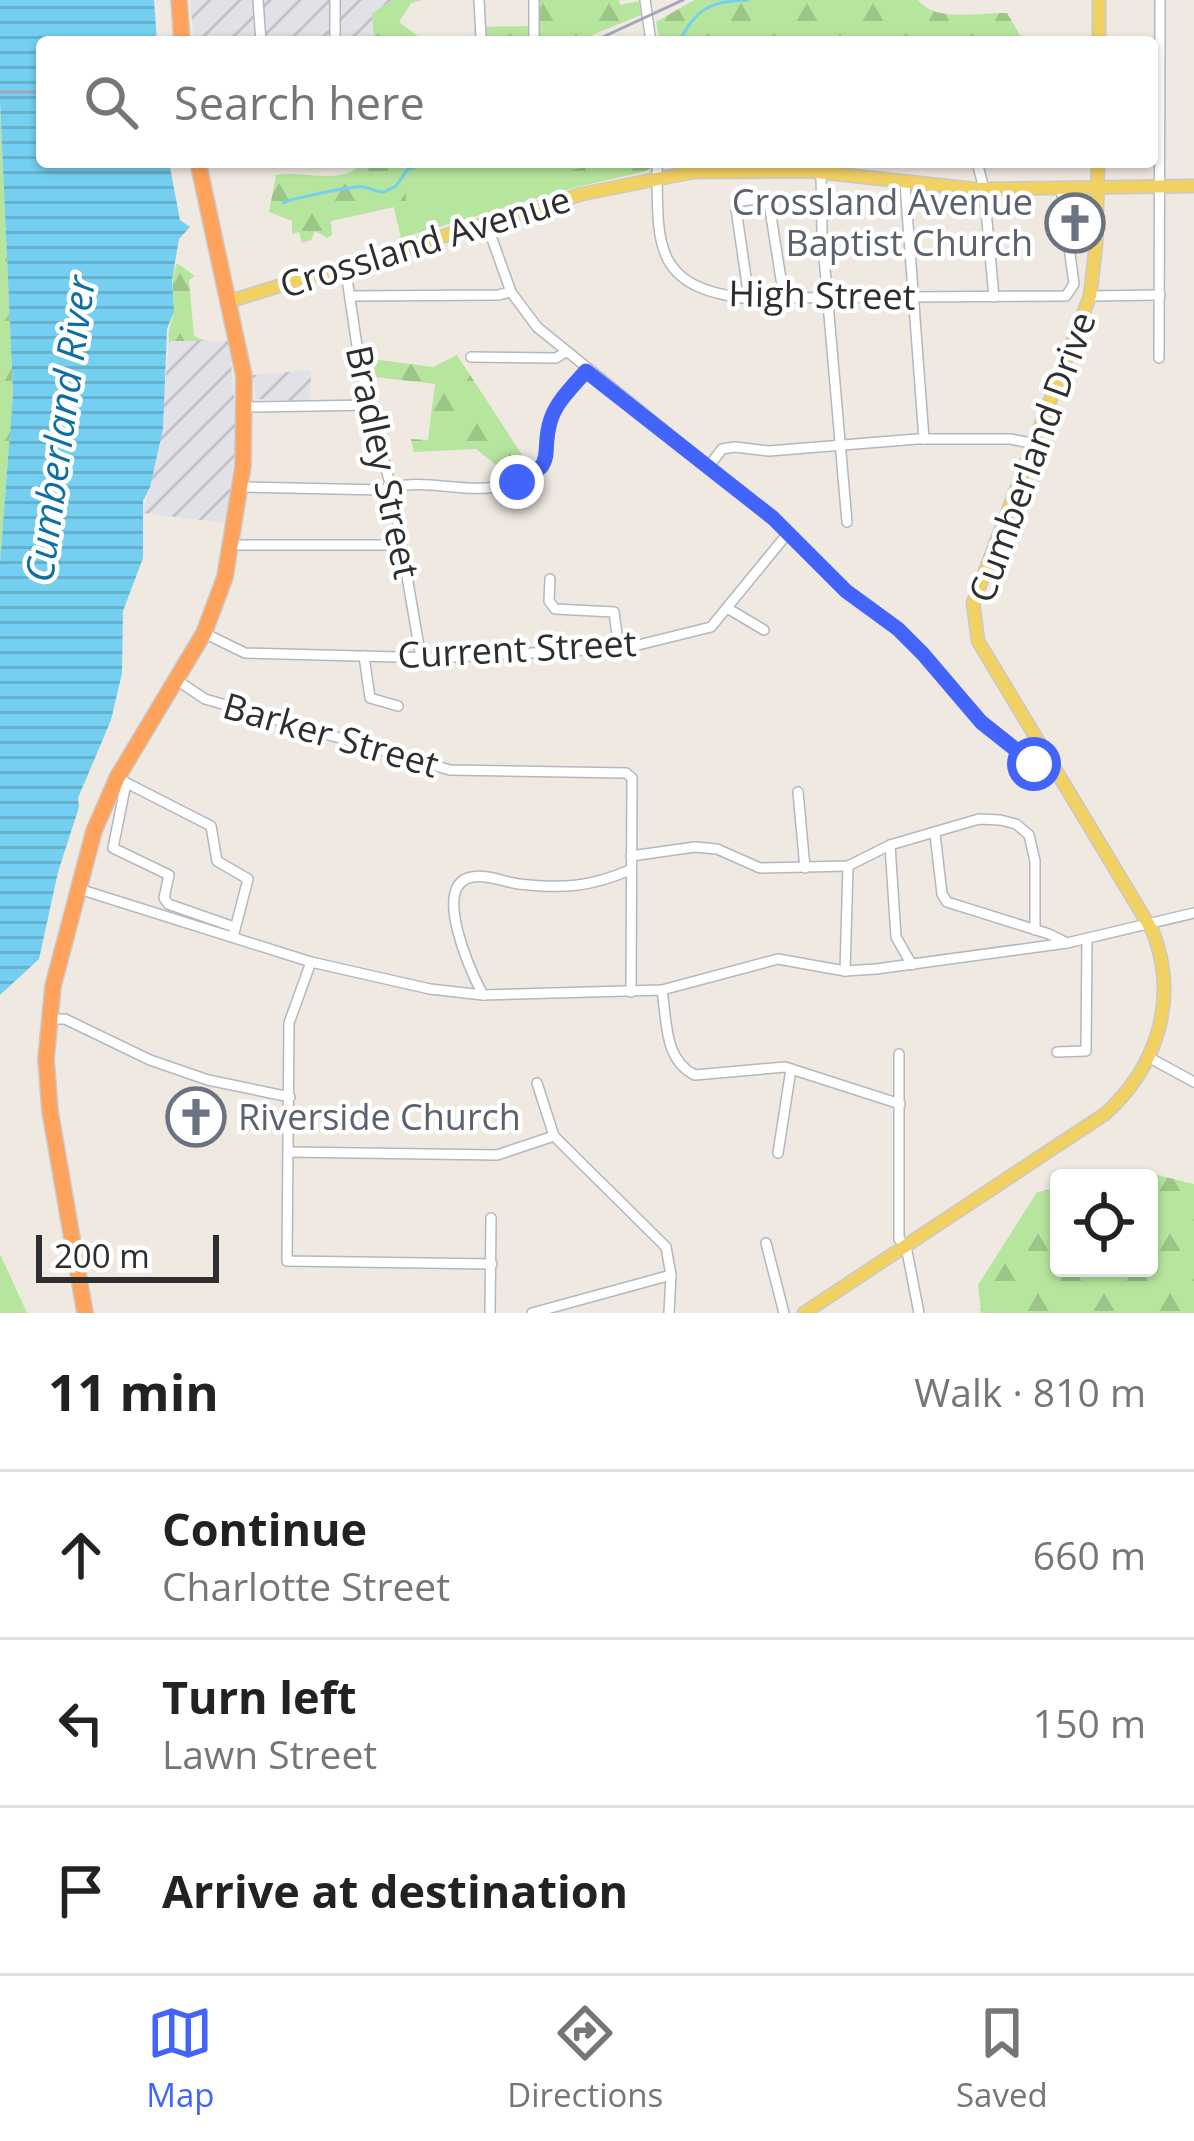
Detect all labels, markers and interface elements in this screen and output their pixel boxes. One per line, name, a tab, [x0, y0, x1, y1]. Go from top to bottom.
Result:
search box	[36, 36, 1158, 168]
icon: search	[78, 69, 144, 135]
text: Search here	[174, 72, 425, 133]
street label: Crossland Avenue	[274, 174, 576, 309]
place label: Crossland Avenue Baptist Church	[732, 177, 1033, 267]
church icon: Crossland Avenue Baptist Church	[1044, 192, 1106, 254]
street label: High Street	[728, 268, 916, 321]
water label: Cumberland River	[11, 271, 106, 585]
street label: Cumberland Drive	[956, 305, 1107, 609]
street label: Bradley Street	[335, 341, 432, 583]
route end	[490, 455, 544, 509]
street label: Current Street	[396, 618, 638, 679]
street label: Barker Street	[218, 680, 444, 789]
route start	[1007, 737, 1061, 791]
church icon: Riverside Church	[165, 1086, 227, 1148]
place label: Riverside Church	[238, 1092, 521, 1141]
map controls	[1050, 1169, 1158, 1277]
button: locate	[1050, 1169, 1158, 1277]
scale bar	[36, 1229, 219, 1282]
text: 200 m	[54, 1233, 150, 1278]
text: 11 min	[48, 1356, 219, 1426]
text: Walk · 810 m	[914, 1365, 1146, 1418]
text: Continue	[162, 1498, 367, 1559]
icon: ahead	[48, 1522, 114, 1588]
text: 660 m	[1033, 1528, 1146, 1581]
text: Charlotte Street	[162, 1559, 450, 1612]
text: Turn left	[162, 1666, 357, 1727]
icon: left	[48, 1690, 114, 1756]
text: 150 m	[1033, 1696, 1146, 1749]
text: Lawn Street	[162, 1727, 377, 1780]
icon: arrive	[48, 1858, 114, 1924]
text: Arrive at destination	[162, 1860, 628, 1921]
tab: Map	[146, 2000, 215, 2117]
tab: Directions	[507, 2000, 663, 2117]
tab: Saved	[956, 2000, 1048, 2117]

